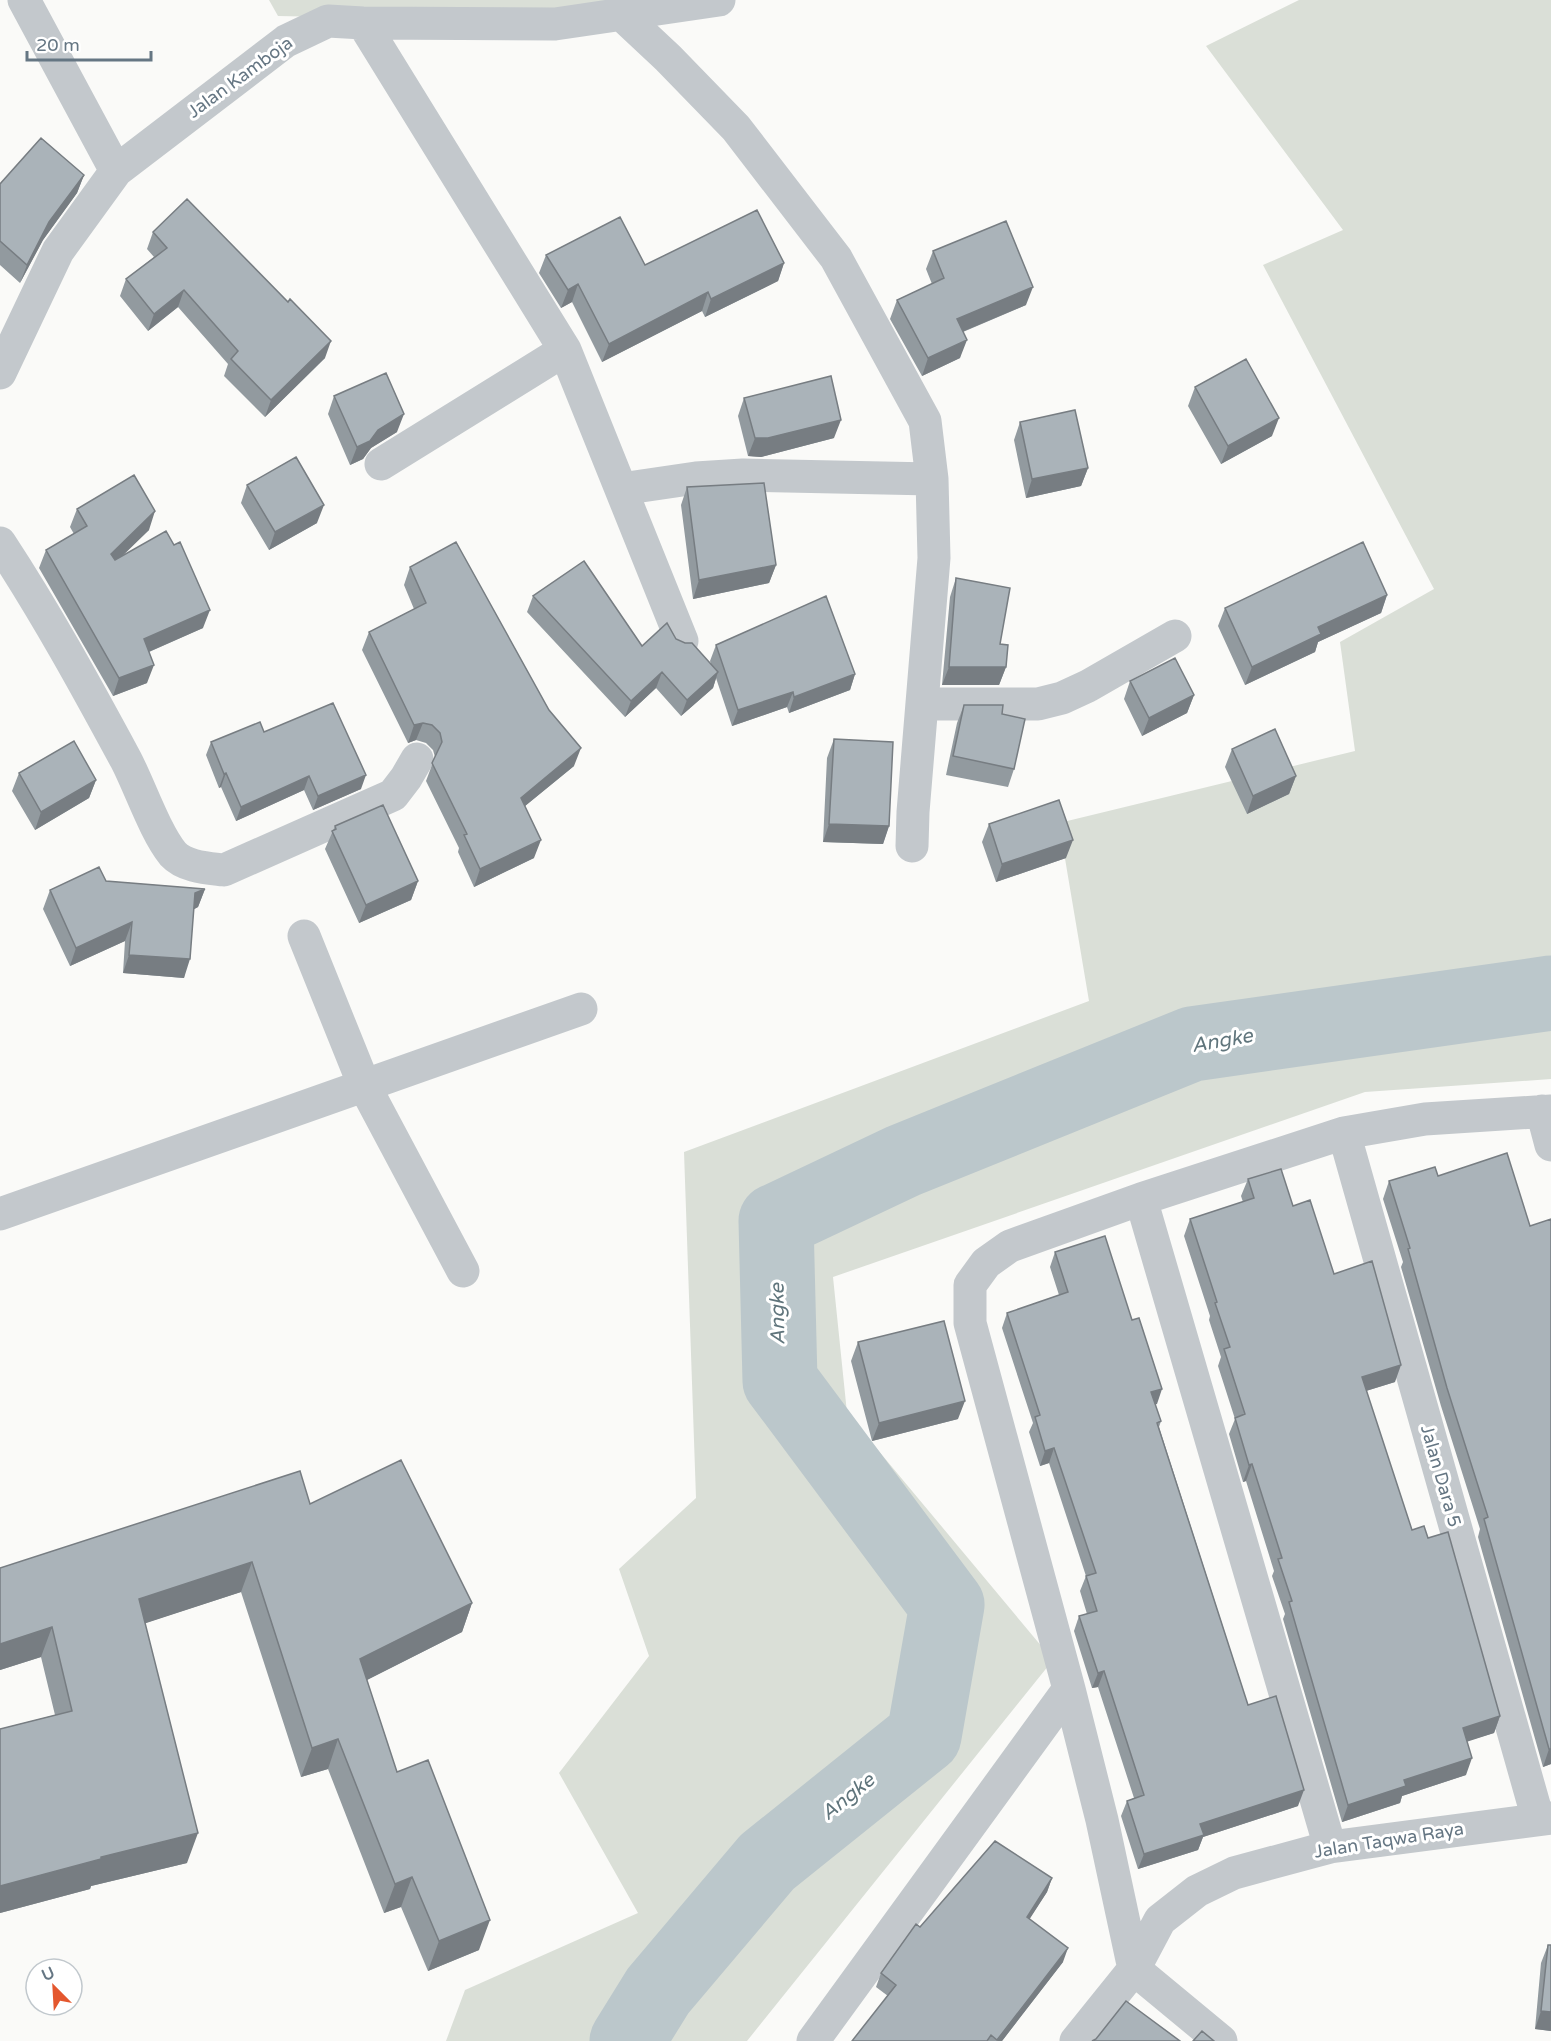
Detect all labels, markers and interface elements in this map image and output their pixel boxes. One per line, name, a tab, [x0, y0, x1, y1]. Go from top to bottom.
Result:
scale bar	[27, 24, 152, 62]
street label: Jalan Kamboja	[183, 32, 297, 122]
text: 20 m	[36, 34, 80, 56]
water label: Angke	[1190, 1024, 1256, 1058]
water label: Angke	[765, 1281, 791, 1345]
street label: Jalan Dara 5	[1416, 1422, 1466, 1530]
water label: Angke	[816, 1767, 881, 1826]
street label: Jalan Taqwa Raya	[1313, 1817, 1465, 1863]
north arrow	[24, 1957, 84, 2017]
text: U	[39, 1963, 58, 1986]

